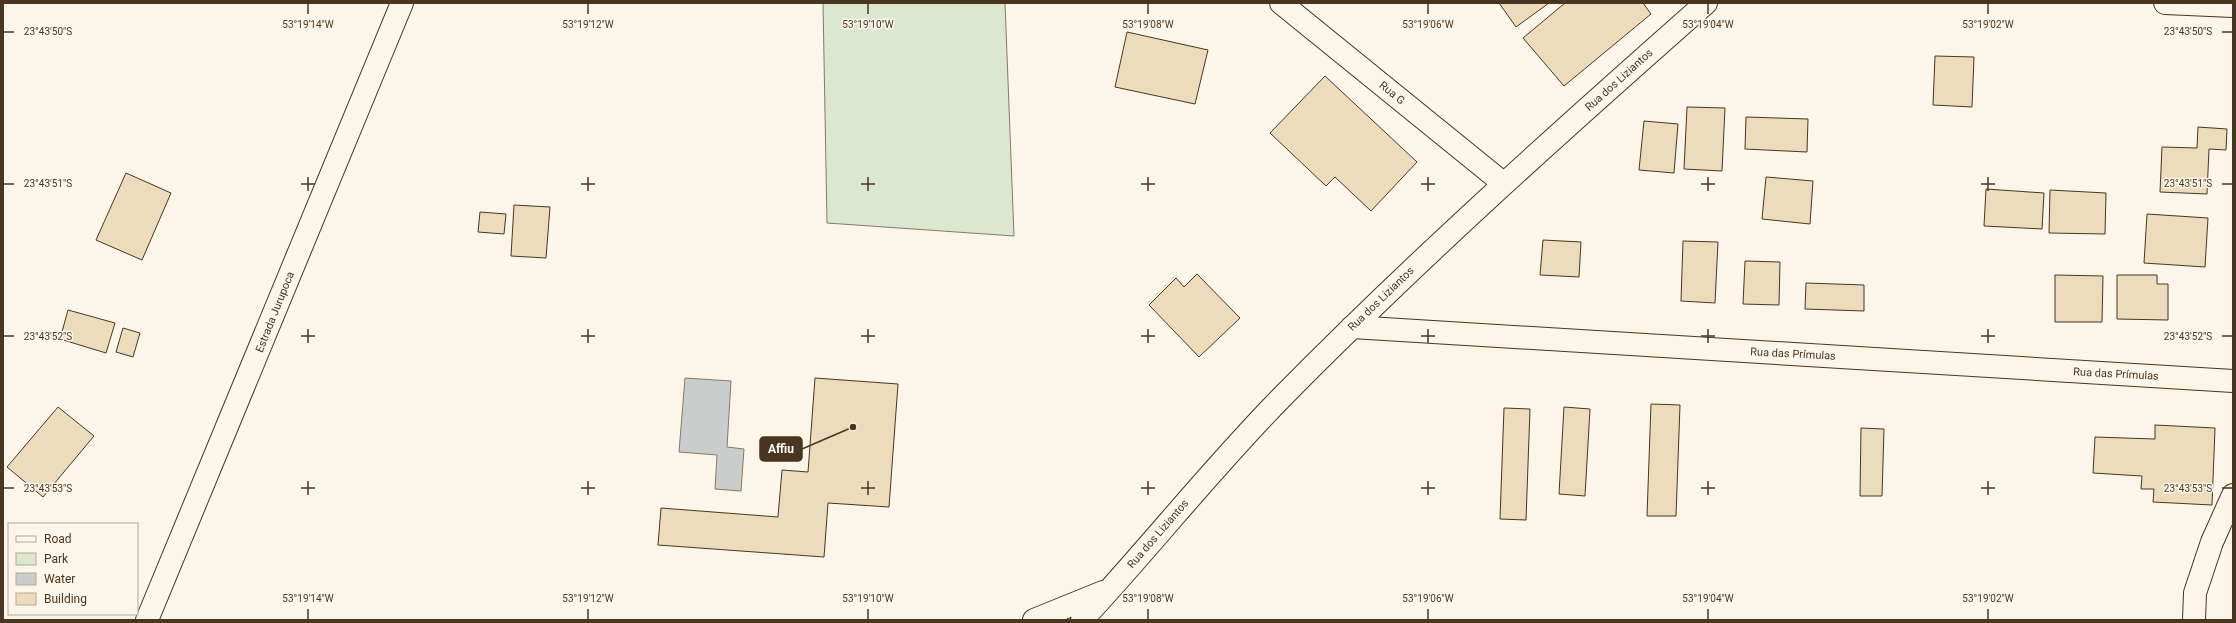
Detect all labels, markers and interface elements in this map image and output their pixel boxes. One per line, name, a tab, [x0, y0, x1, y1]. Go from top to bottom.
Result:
text: 53°19'14"W	[282, 19, 334, 30]
text: 53°19'12"W	[562, 19, 614, 30]
text: 53°19'10"W	[842, 19, 894, 30]
text: 53°19'08"W	[1122, 19, 1174, 30]
text: 53°19'06"W	[1402, 19, 1454, 30]
text: 53°19'04"W	[1682, 19, 1734, 30]
text: 53°19'02"W	[1962, 19, 2014, 30]
text: 23°43'50"S	[24, 26, 72, 37]
text: 23°43'50"S	[2164, 26, 2212, 37]
street label: Rua dos Liziantos	[1582, 46, 1656, 114]
street label: Rua G	[1377, 79, 1407, 107]
text: 23°43'51"S	[24, 178, 72, 189]
text: 23°43'51"S	[2164, 178, 2212, 189]
street label: Rua dos Liziantos	[1345, 264, 1417, 334]
street label: Estrada Jurupoca	[253, 270, 297, 354]
text: 23°43'52"S	[24, 331, 72, 342]
text: 23°43'52"S	[2164, 331, 2212, 342]
street label: Rua das Prímulas	[1750, 345, 1836, 363]
street label: Rua das Prímulas	[2073, 365, 2159, 383]
callout: Affiu	[760, 437, 802, 461]
text: Affiu	[768, 442, 794, 456]
text: 23°43'53"S	[24, 483, 72, 494]
text: 23°43'53"S	[2164, 483, 2212, 494]
street label: Rua dos Liziantos	[1125, 497, 1192, 571]
legend	[8, 523, 138, 615]
text: Road	[44, 532, 72, 546]
text: Park	[44, 552, 69, 566]
text: Water	[44, 572, 75, 586]
text: Building	[44, 592, 87, 606]
text: 53°19'14"W	[282, 593, 334, 604]
text: 53°19'12"W	[562, 593, 614, 604]
text: 53°19'10"W	[842, 593, 894, 604]
text: 53°19'08"W	[1122, 593, 1174, 604]
text: 53°19'06"W	[1402, 593, 1454, 604]
text: 53°19'04"W	[1682, 593, 1734, 604]
text: 53°19'02"W	[1962, 593, 2014, 604]

